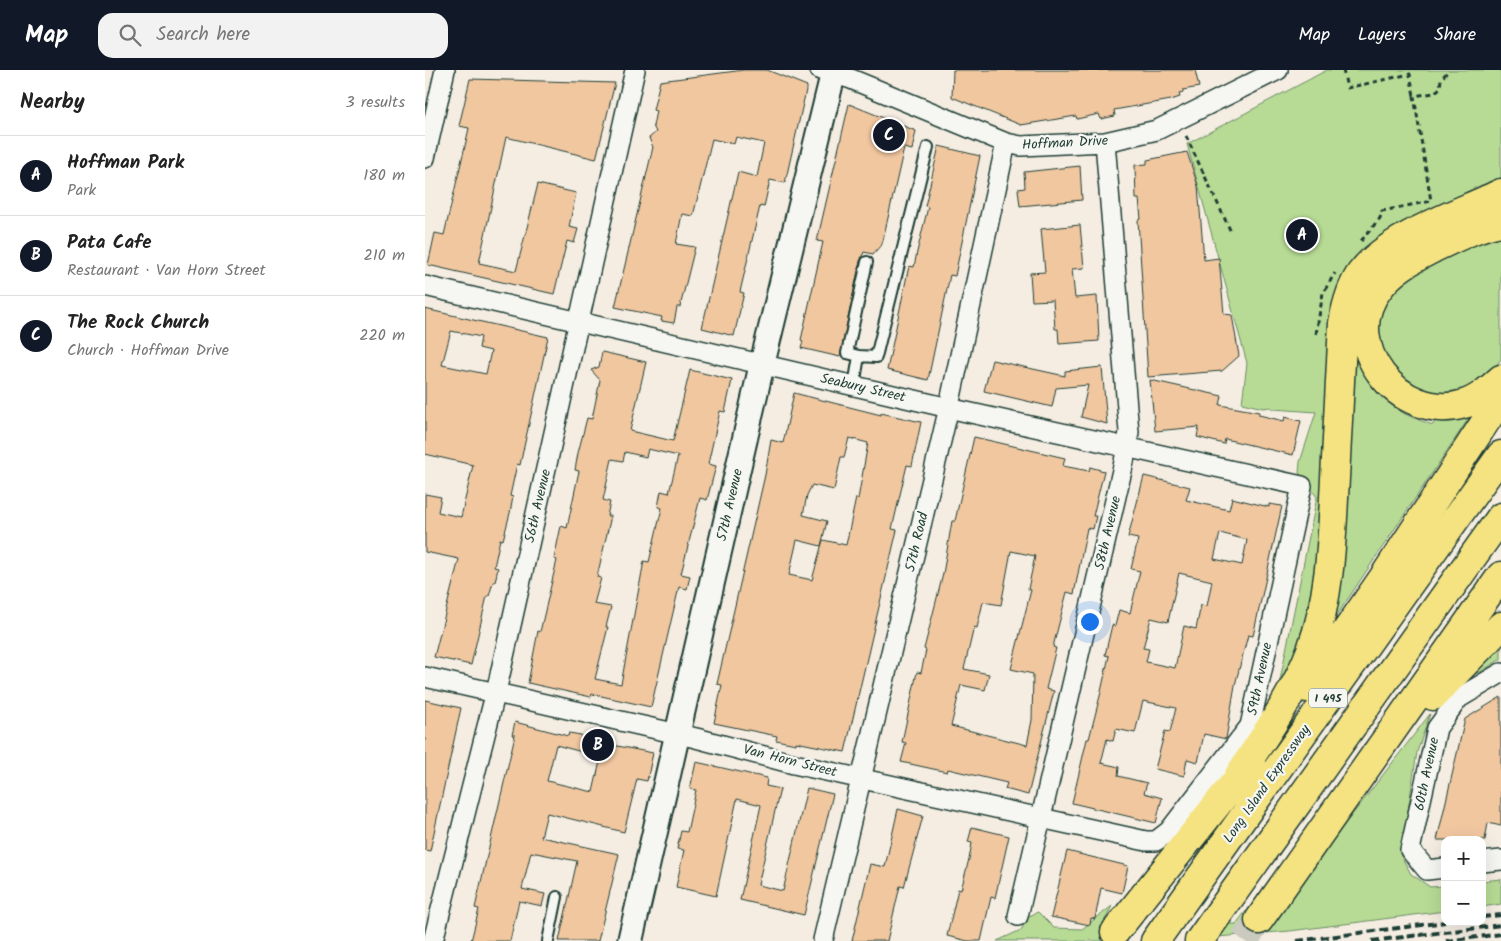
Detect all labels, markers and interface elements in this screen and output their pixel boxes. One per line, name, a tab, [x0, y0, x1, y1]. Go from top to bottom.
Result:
search box	[98, 13, 448, 58]
text: Map	[25, 16, 68, 55]
text: Search here	[156, 20, 250, 50]
icon: search	[116, 21, 144, 49]
text: Map	[1299, 21, 1330, 50]
text: Layers	[1358, 21, 1406, 50]
text: Share	[1434, 21, 1476, 50]
text: Nearby	[20, 86, 85, 119]
text: 3 results	[346, 90, 405, 115]
pin: C	[873, 116, 905, 154]
street label: Hoffman Drive	[1021, 130, 1109, 156]
text: Hoffman Park	[67, 148, 184, 178]
text: A	[31, 163, 41, 188]
text: 180 m	[363, 163, 405, 188]
text: Park	[67, 178, 96, 203]
pin: A	[1286, 216, 1318, 254]
text: Pata Cafe	[67, 228, 152, 258]
text: B	[31, 243, 41, 268]
text: 210 m	[364, 243, 405, 268]
text: Restaurant · Van Horn Street	[67, 258, 266, 283]
text: The Rock Church	[67, 308, 209, 338]
text: C	[31, 323, 41, 348]
text: 220 m	[359, 323, 405, 348]
text: Church · Hoffman Drive	[67, 338, 229, 363]
street label: Seabury Street	[818, 368, 908, 409]
street label: 56th Avenue	[519, 466, 557, 545]
street label: 57th Avenue	[711, 466, 749, 543]
street label: 58th Avenue	[1089, 493, 1127, 572]
street label: 57th Road	[899, 509, 935, 574]
your location	[1077, 609, 1103, 635]
street label: 59th Avenue	[1242, 640, 1279, 718]
road number: I 495	[1309, 688, 1347, 708]
street label: Long Island Expressway	[1218, 720, 1317, 848]
pin: B	[582, 726, 614, 764]
street label: 60th Avenue	[1408, 735, 1446, 813]
street label: Van Horn Street	[741, 739, 840, 783]
map controls	[1441, 836, 1486, 926]
button: +	[1441, 836, 1486, 881]
button: −	[1441, 881, 1486, 926]

